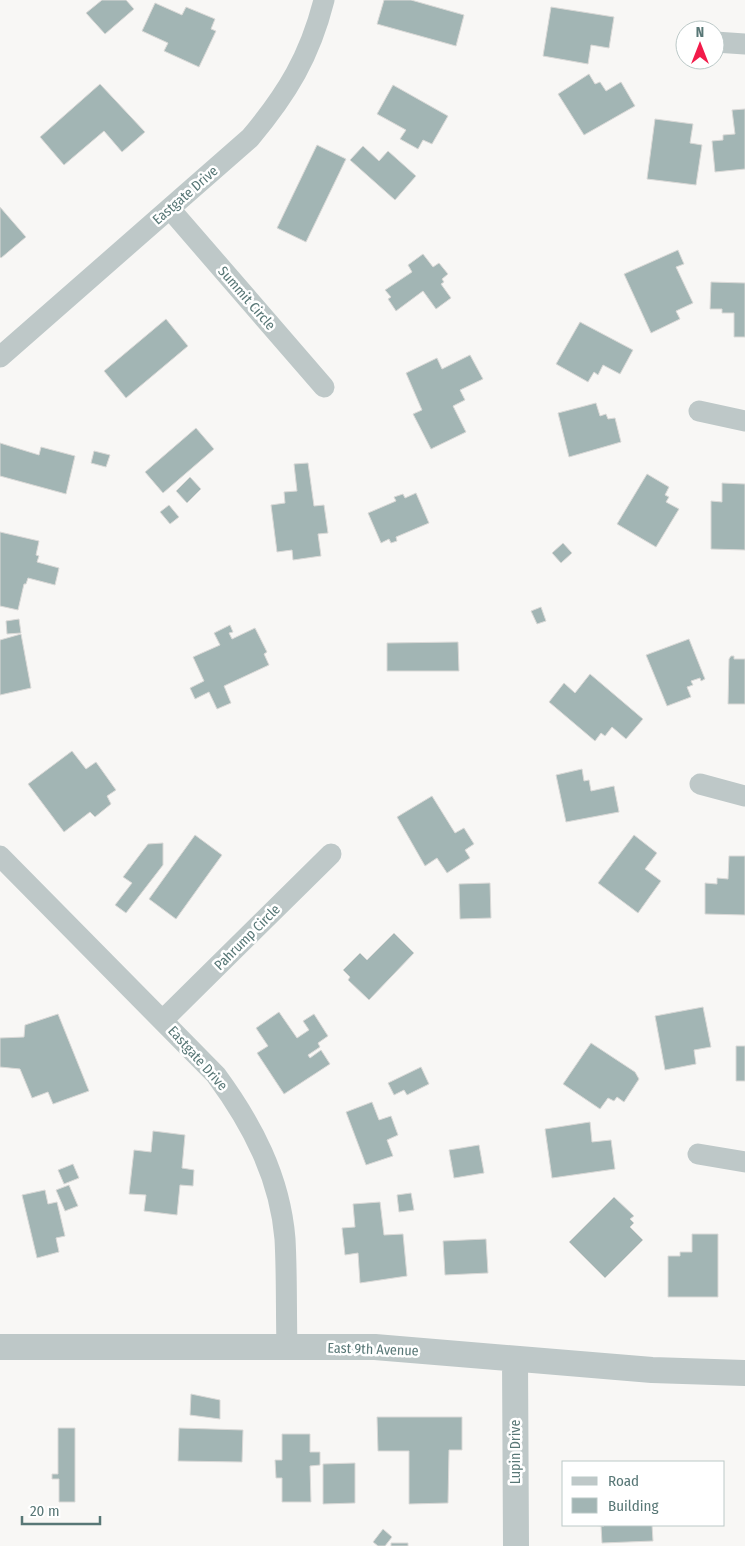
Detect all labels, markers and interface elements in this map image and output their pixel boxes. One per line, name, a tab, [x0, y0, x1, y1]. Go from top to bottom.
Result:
north arrow	[675, 20, 725, 70]
text: N	[696, 24, 704, 41]
street label: Eastgate Drive	[149, 162, 221, 228]
street label: Summit Circle	[214, 263, 279, 334]
street label: Pahrump Circle	[211, 901, 284, 974]
street label: Eastgate Drive	[164, 1023, 231, 1094]
street label: East 9th Avenue	[327, 1339, 419, 1360]
street label: Lupin Drive	[507, 1420, 524, 1484]
legend	[562, 1461, 725, 1526]
text: Road	[608, 1472, 639, 1490]
scale bar	[22, 1494, 100, 1526]
text: Building	[608, 1497, 659, 1515]
text: 20 m	[30, 1502, 60, 1520]

